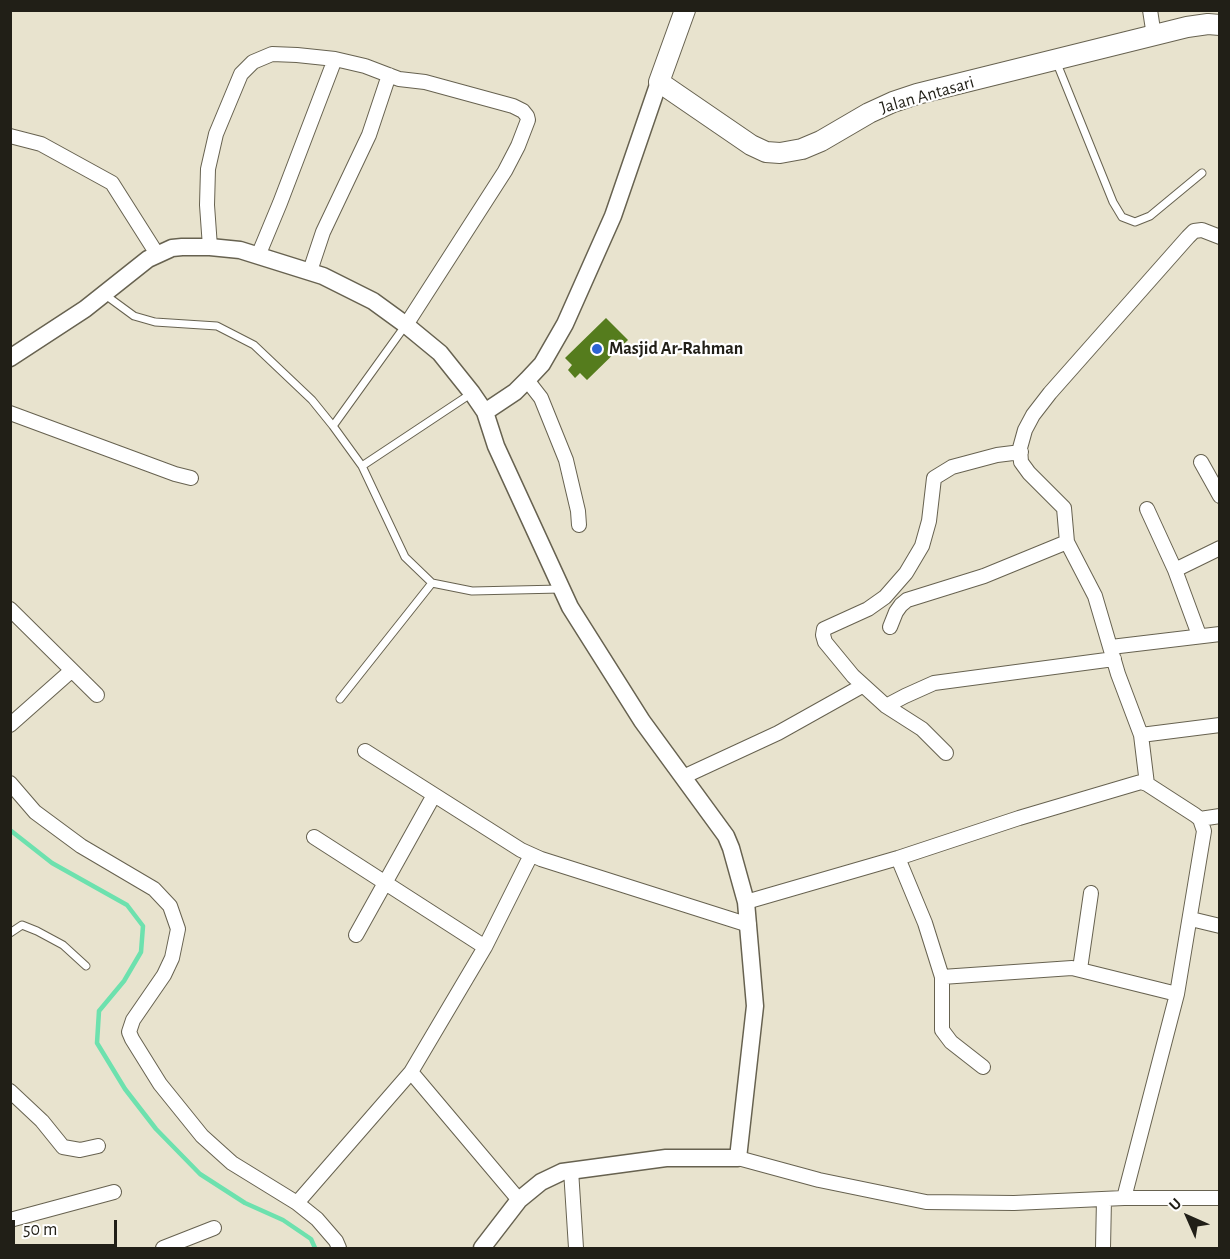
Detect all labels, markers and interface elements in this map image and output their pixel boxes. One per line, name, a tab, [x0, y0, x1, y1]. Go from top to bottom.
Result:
street label: Jalan Antasari	[877, 71, 977, 119]
place label: Masjid Ar-Rahman	[609, 338, 743, 360]
marker: Masjid Ar-Rahman	[590, 342, 604, 356]
north arrow	[1158, 1187, 1218, 1247]
text: U	[1166, 1195, 1185, 1214]
scale bar	[15, 1208, 120, 1246]
text: 50 m	[23, 1221, 57, 1239]

